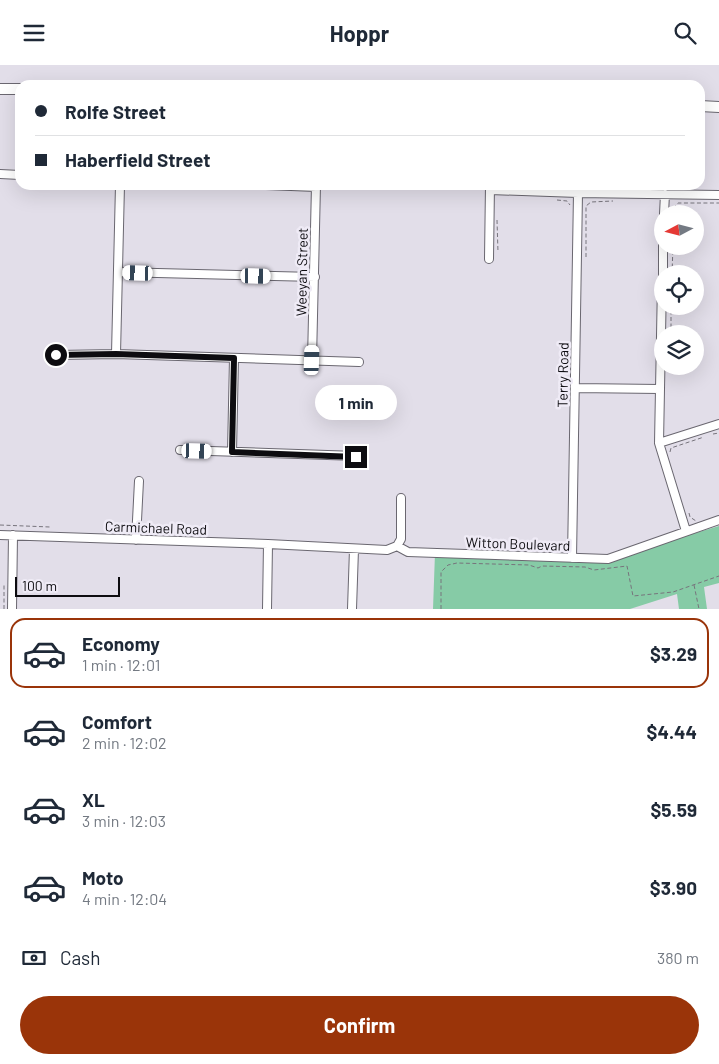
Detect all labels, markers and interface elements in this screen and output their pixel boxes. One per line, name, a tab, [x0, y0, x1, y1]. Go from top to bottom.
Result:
icon: menu	[20, 19, 48, 47]
icon: search	[671, 19, 699, 47]
text: Hoppr	[330, 20, 389, 46]
text: Rolfe Street	[65, 100, 166, 123]
text: Haberfield Street	[65, 148, 210, 171]
north arrow	[654, 205, 704, 255]
map controls	[654, 205, 704, 375]
street label: Weeyan Street	[292, 228, 311, 316]
car	[122, 265, 153, 281]
button: locate	[654, 265, 704, 315]
car	[240, 268, 271, 284]
button: layers	[654, 325, 704, 375]
street label: Terry Road	[553, 342, 572, 408]
route start	[45, 344, 67, 366]
car	[303, 345, 320, 375]
callout: 1 min	[315, 385, 397, 419]
text: 1 min	[338, 393, 374, 412]
car	[181, 443, 212, 459]
route end	[345, 446, 367, 468]
street label: Carmichael Road	[105, 517, 207, 538]
street label: Witton Boulevard	[465, 533, 571, 554]
scale bar	[15, 574, 120, 597]
text: 100 m	[22, 577, 57, 594]
icon: car	[22, 631, 67, 676]
text: Economy	[82, 632, 160, 655]
text: $3.29	[650, 642, 697, 665]
text: 1 min · 12:01	[82, 655, 160, 674]
icon: car	[22, 709, 67, 754]
text: Comfort	[82, 710, 152, 733]
text: $4.44	[647, 720, 697, 743]
text: 2 min · 12:02	[82, 733, 167, 752]
icon: car	[22, 787, 67, 832]
text: XL	[82, 788, 105, 811]
text: $5.59	[650, 798, 697, 821]
text: 3 min · 12:03	[82, 811, 166, 830]
icon: car	[22, 865, 67, 910]
text: Moto	[82, 866, 124, 889]
text: $3.90	[650, 876, 697, 899]
text: 4 min · 12:04	[82, 889, 167, 908]
icon: cash	[20, 944, 48, 972]
text: Cash	[60, 946, 101, 969]
text: 380 m	[657, 948, 699, 967]
button: Confirm	[20, 996, 699, 1054]

